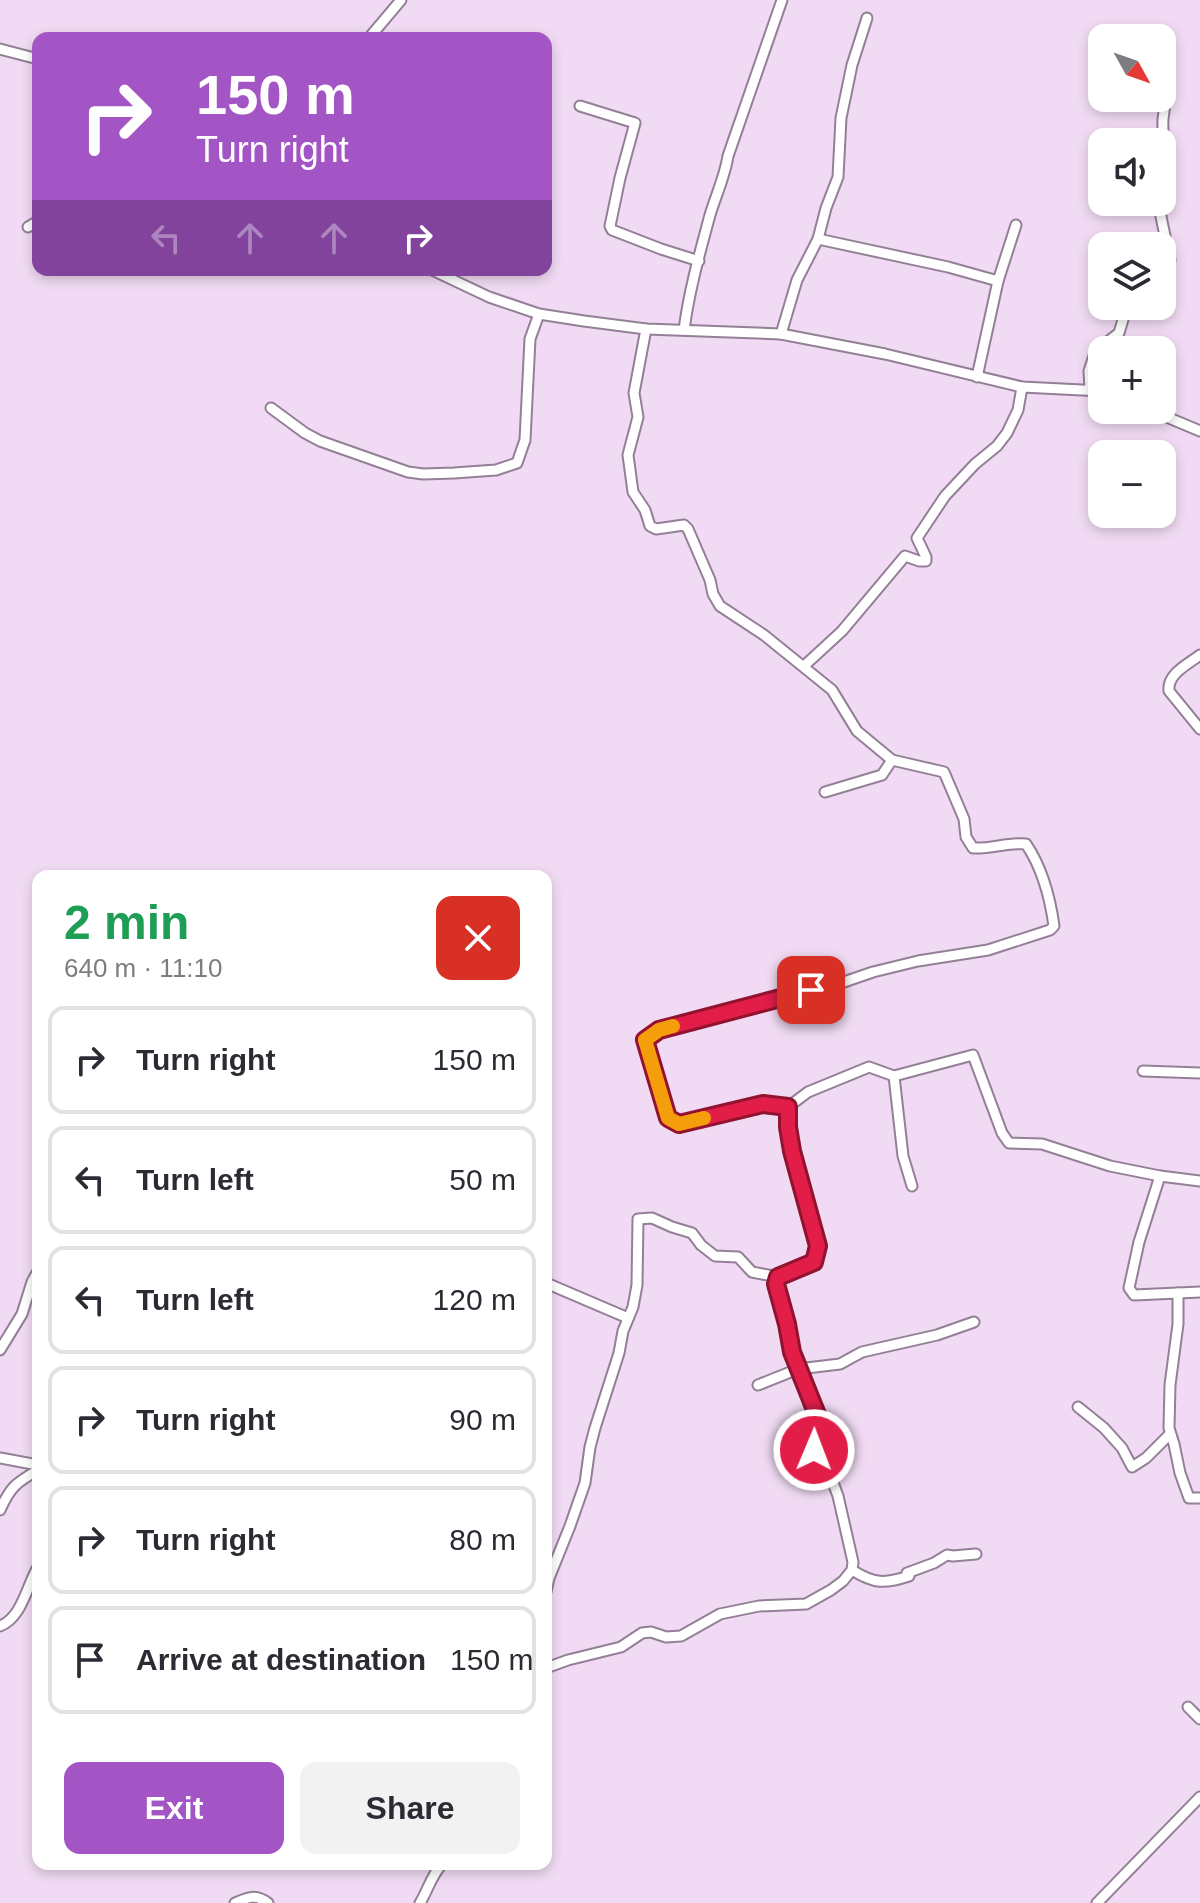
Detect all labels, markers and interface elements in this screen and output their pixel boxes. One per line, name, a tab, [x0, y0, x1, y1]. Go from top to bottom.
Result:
north arrow	[1088, 24, 1176, 112]
map controls	[1088, 24, 1176, 528]
text: 150 m	[196, 63, 355, 126]
icon: right	[64, 64, 168, 168]
button: sound	[1088, 128, 1176, 216]
text: Turn right	[196, 129, 349, 170]
icon: left	[144, 216, 188, 260]
icon: ahead	[228, 216, 272, 260]
icon: ahead	[312, 216, 356, 260]
icon: right	[396, 216, 440, 260]
button: layers	[1088, 232, 1176, 320]
button: +	[1088, 336, 1176, 424]
button: −	[1088, 440, 1176, 528]
text: 2 min	[64, 896, 189, 949]
button: close	[436, 896, 520, 980]
text: 640 m · 11:10	[64, 953, 223, 983]
pin	[777, 956, 845, 1024]
icon: arrive	[789, 968, 833, 1012]
icon: right	[68, 1038, 112, 1082]
text: Turn right	[136, 1043, 275, 1076]
text: 150 m	[433, 1043, 516, 1076]
icon: left	[68, 1158, 112, 1202]
text: Turn left	[136, 1163, 254, 1196]
text: 50 m	[449, 1163, 516, 1196]
icon: left	[68, 1278, 112, 1322]
text: Turn left	[136, 1283, 254, 1316]
text: 120 m	[433, 1283, 516, 1316]
icon: right	[68, 1398, 112, 1442]
text: Turn right	[136, 1403, 275, 1436]
text: 90 m	[449, 1403, 516, 1436]
position arrow	[772, 1408, 856, 1492]
icon: right	[68, 1518, 112, 1562]
text: Turn right	[136, 1523, 275, 1556]
text: 80 m	[449, 1523, 516, 1556]
icon: arrive	[68, 1638, 112, 1682]
text: Arrive at destination	[136, 1643, 426, 1676]
text: 150 m	[450, 1643, 533, 1676]
button: Exit	[64, 1762, 284, 1854]
button: Share	[300, 1762, 520, 1854]

